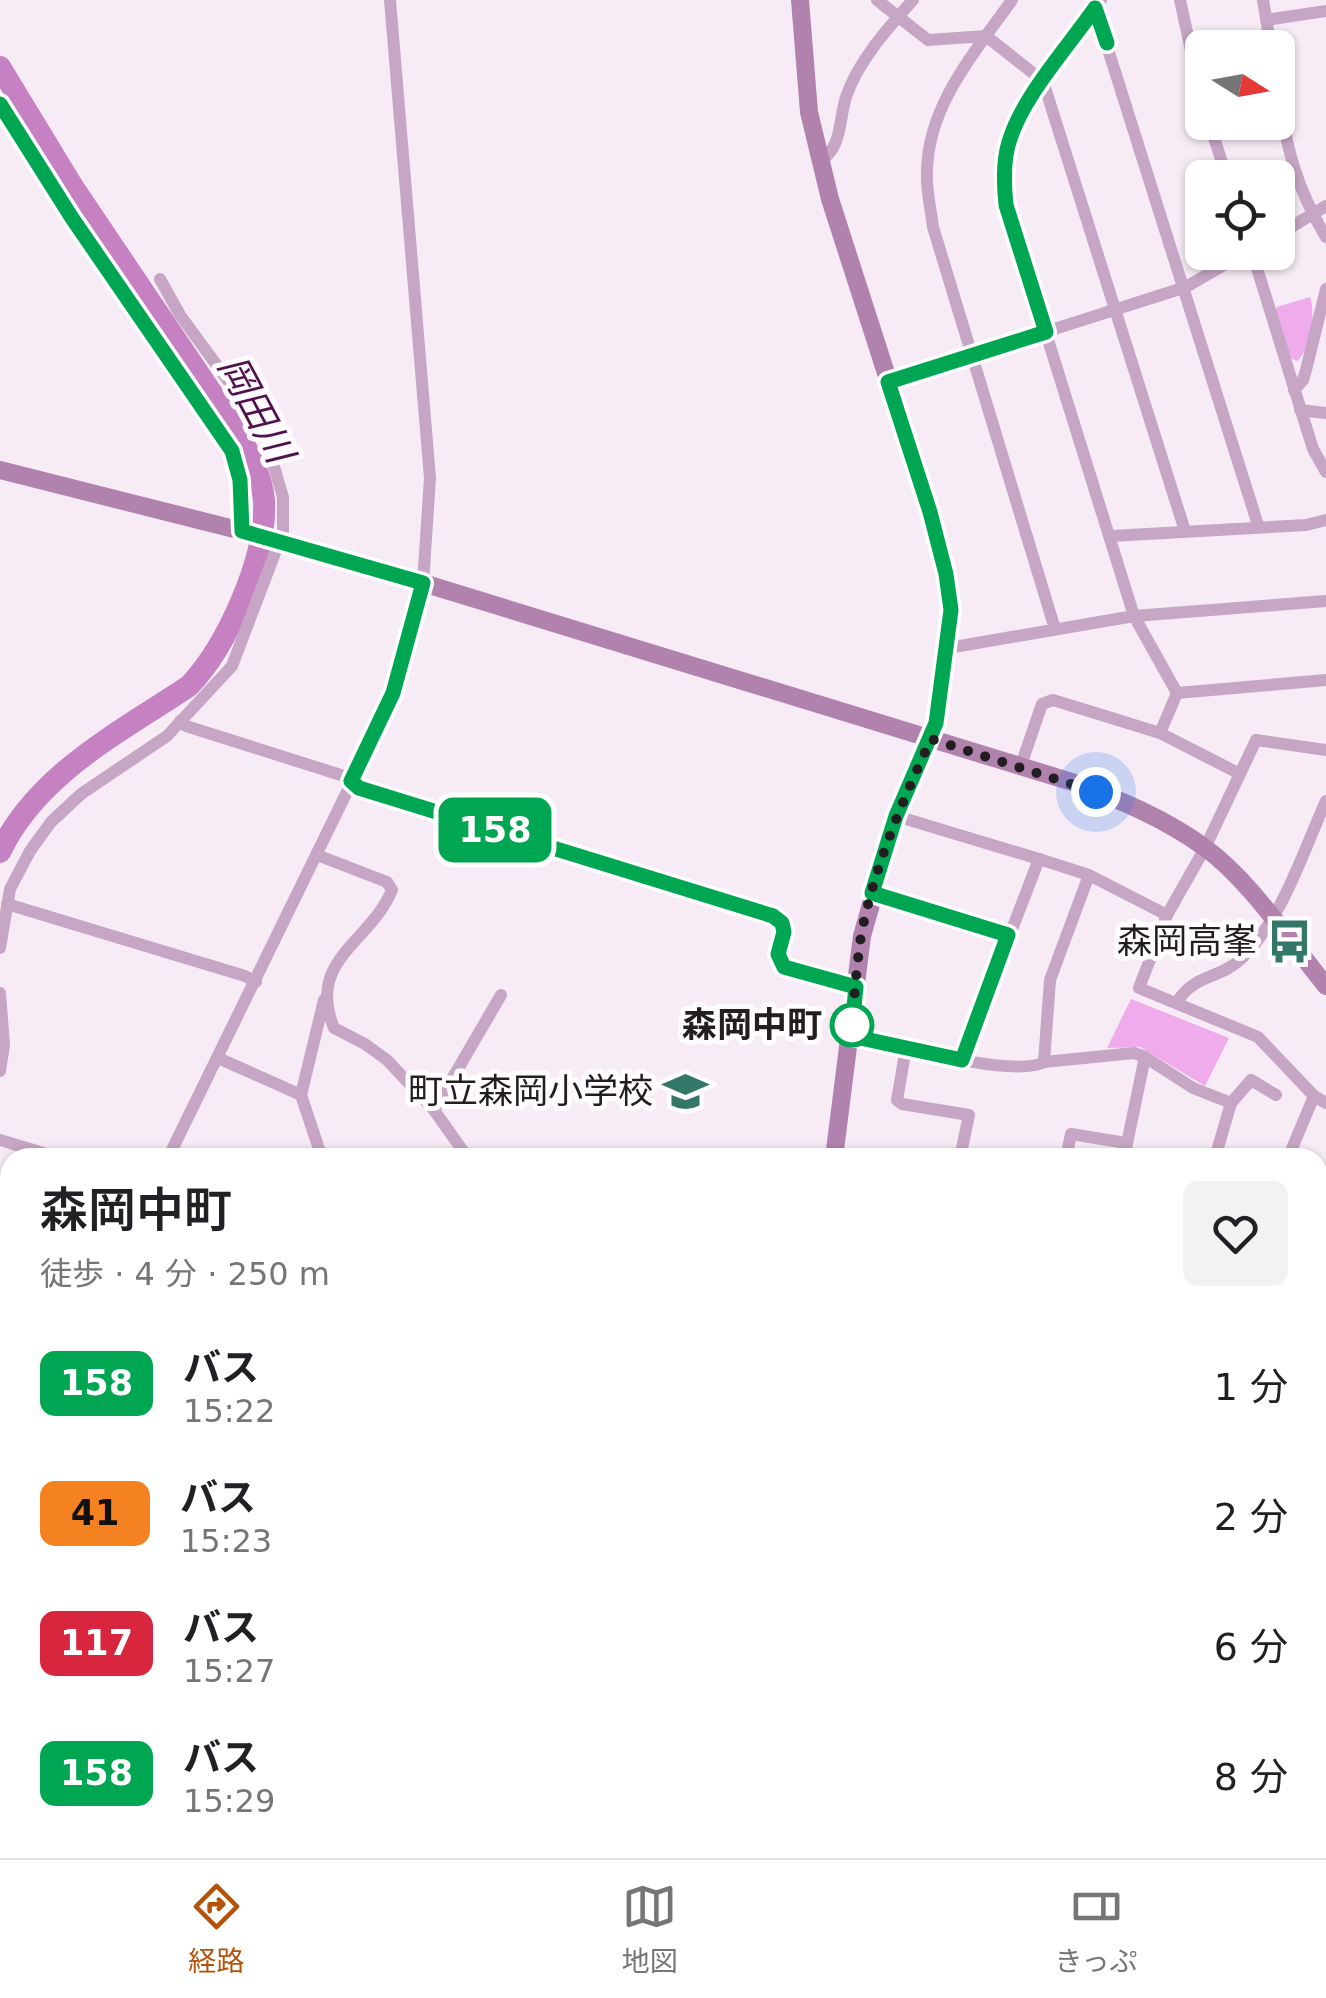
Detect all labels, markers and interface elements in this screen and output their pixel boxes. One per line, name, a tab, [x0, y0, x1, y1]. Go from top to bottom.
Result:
north arrow	[1185, 30, 1295, 140]
map controls	[1185, 30, 1295, 270]
button: locate	[1185, 160, 1295, 270]
water label: 岡田川	[210, 348, 304, 473]
your location	[1071, 767, 1121, 817]
line badge: 158	[438, 798, 552, 862]
text: 158	[458, 810, 532, 850]
bus stop icon: 森岡高峯	[1266, 917, 1314, 965]
place label: 森岡高峯	[1117, 921, 1257, 961]
marker: 森岡中町	[831, 1004, 873, 1046]
place label: 森岡中町	[682, 1005, 822, 1045]
school or university icon: 町立森岡小学校	[662, 1067, 710, 1115]
place label: 町立森岡小学校	[408, 1071, 653, 1111]
button: heart	[1183, 1181, 1288, 1286]
text: 森岡中町	[40, 1182, 232, 1238]
text: 徒歩 · 4 分 · 250 m	[40, 1255, 330, 1293]
text: バス	[183, 1346, 259, 1390]
text: 158	[60, 1363, 133, 1403]
text: 1 分	[1214, 1365, 1288, 1409]
text: 15:22	[183, 1392, 275, 1430]
text: バス	[180, 1476, 256, 1520]
text: 41	[71, 1493, 119, 1533]
text: 2 分	[1214, 1495, 1288, 1539]
text: 15:23	[180, 1522, 272, 1560]
text: バス	[183, 1606, 259, 1650]
text: 117	[60, 1623, 133, 1663]
text: 6 分	[1214, 1625, 1288, 1669]
text: 15:27	[183, 1652, 275, 1690]
text: バス	[183, 1736, 259, 1780]
text: 158	[60, 1753, 133, 1793]
text: 8 分	[1214, 1755, 1288, 1799]
text: 15:29	[183, 1782, 275, 1820]
tab: 経路	[189, 1879, 245, 1979]
tab: 地図	[622, 1879, 678, 1979]
tab: きっぷ	[1055, 1879, 1137, 1979]

